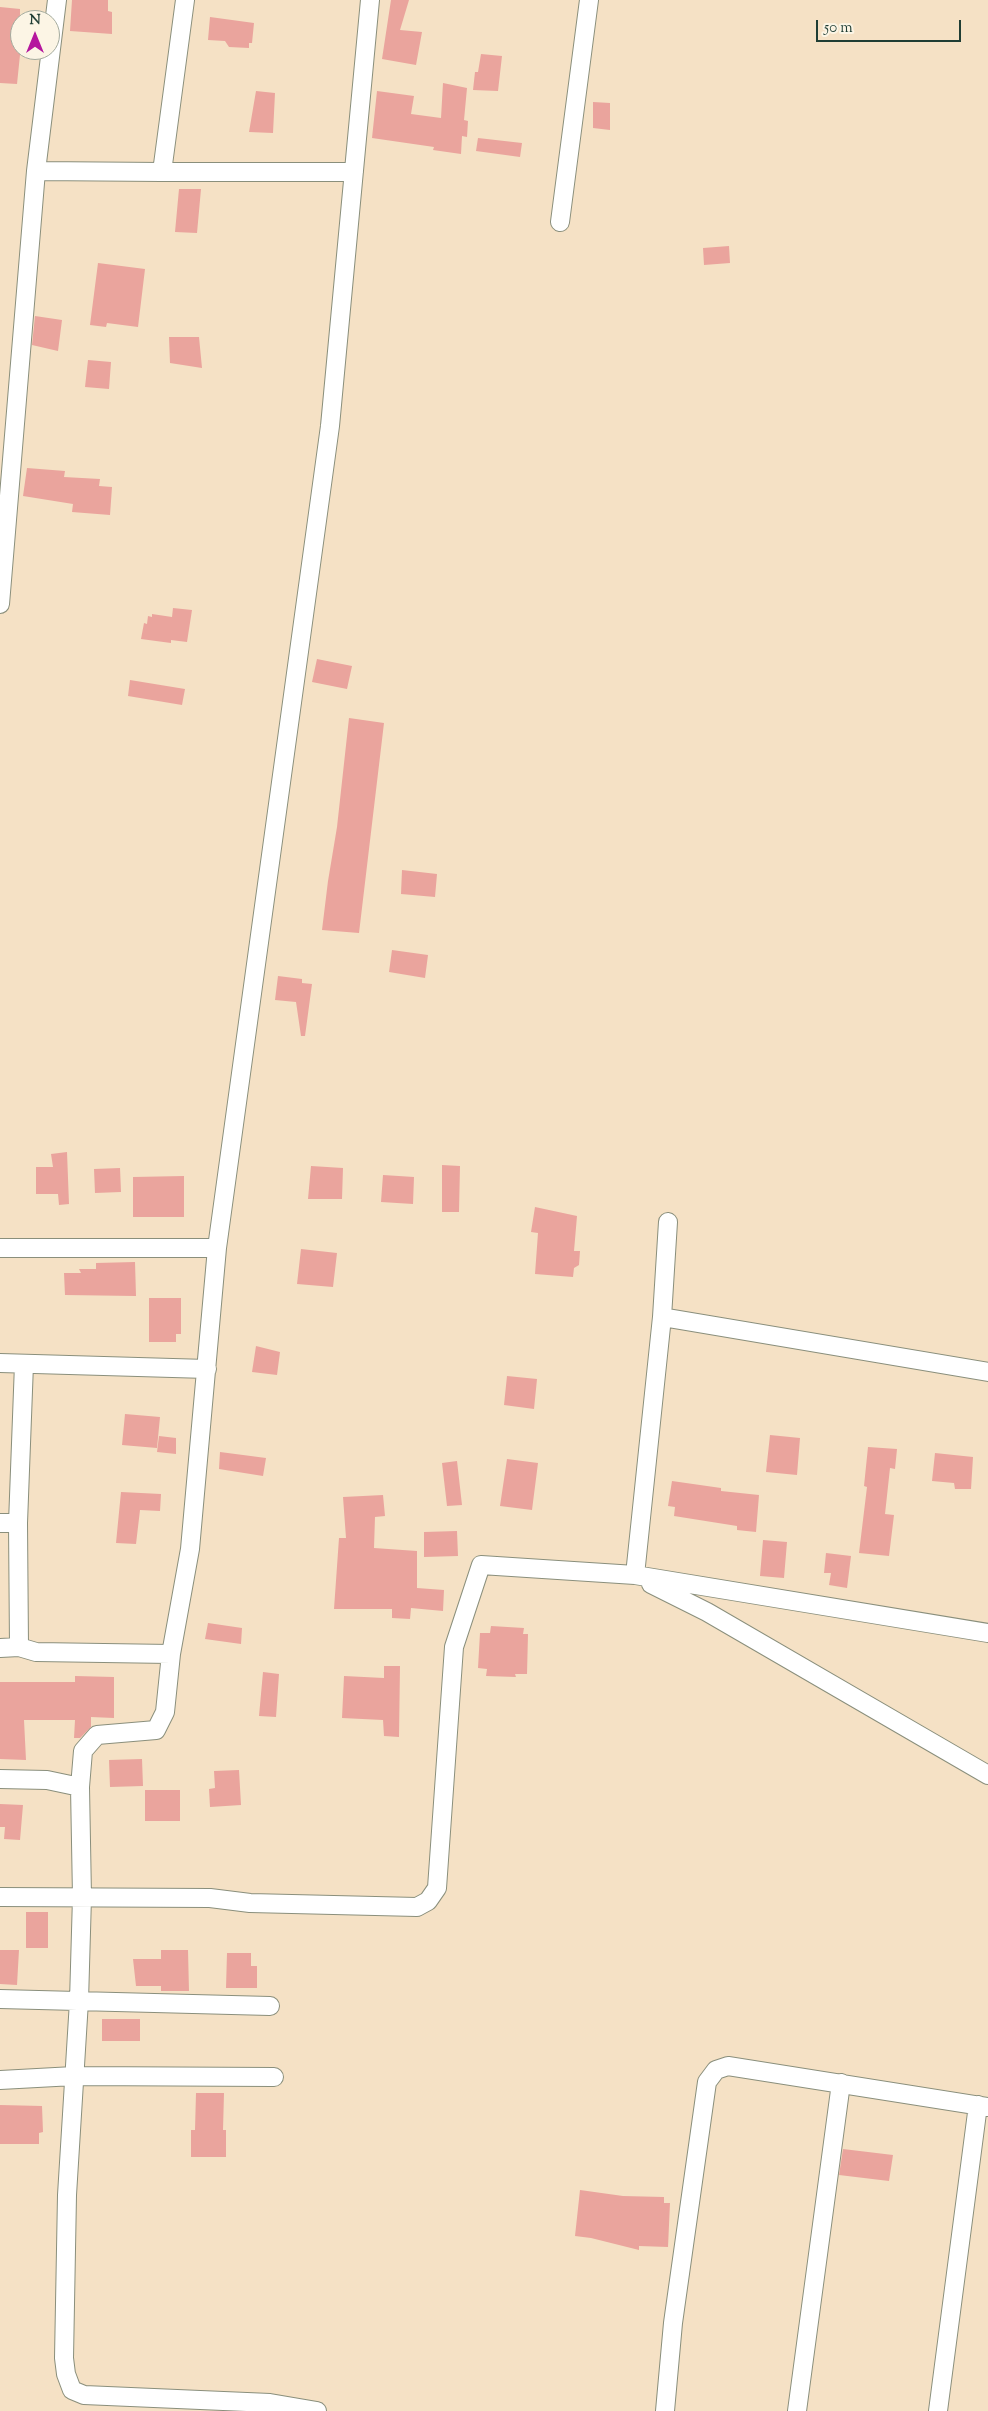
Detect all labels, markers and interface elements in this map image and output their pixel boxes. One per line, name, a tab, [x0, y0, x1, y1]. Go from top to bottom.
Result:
north arrow	[10, 10, 60, 60]
scale bar	[818, 10, 963, 42]
text: N	[29, 11, 41, 31]
text: 50 m	[824, 18, 853, 39]

